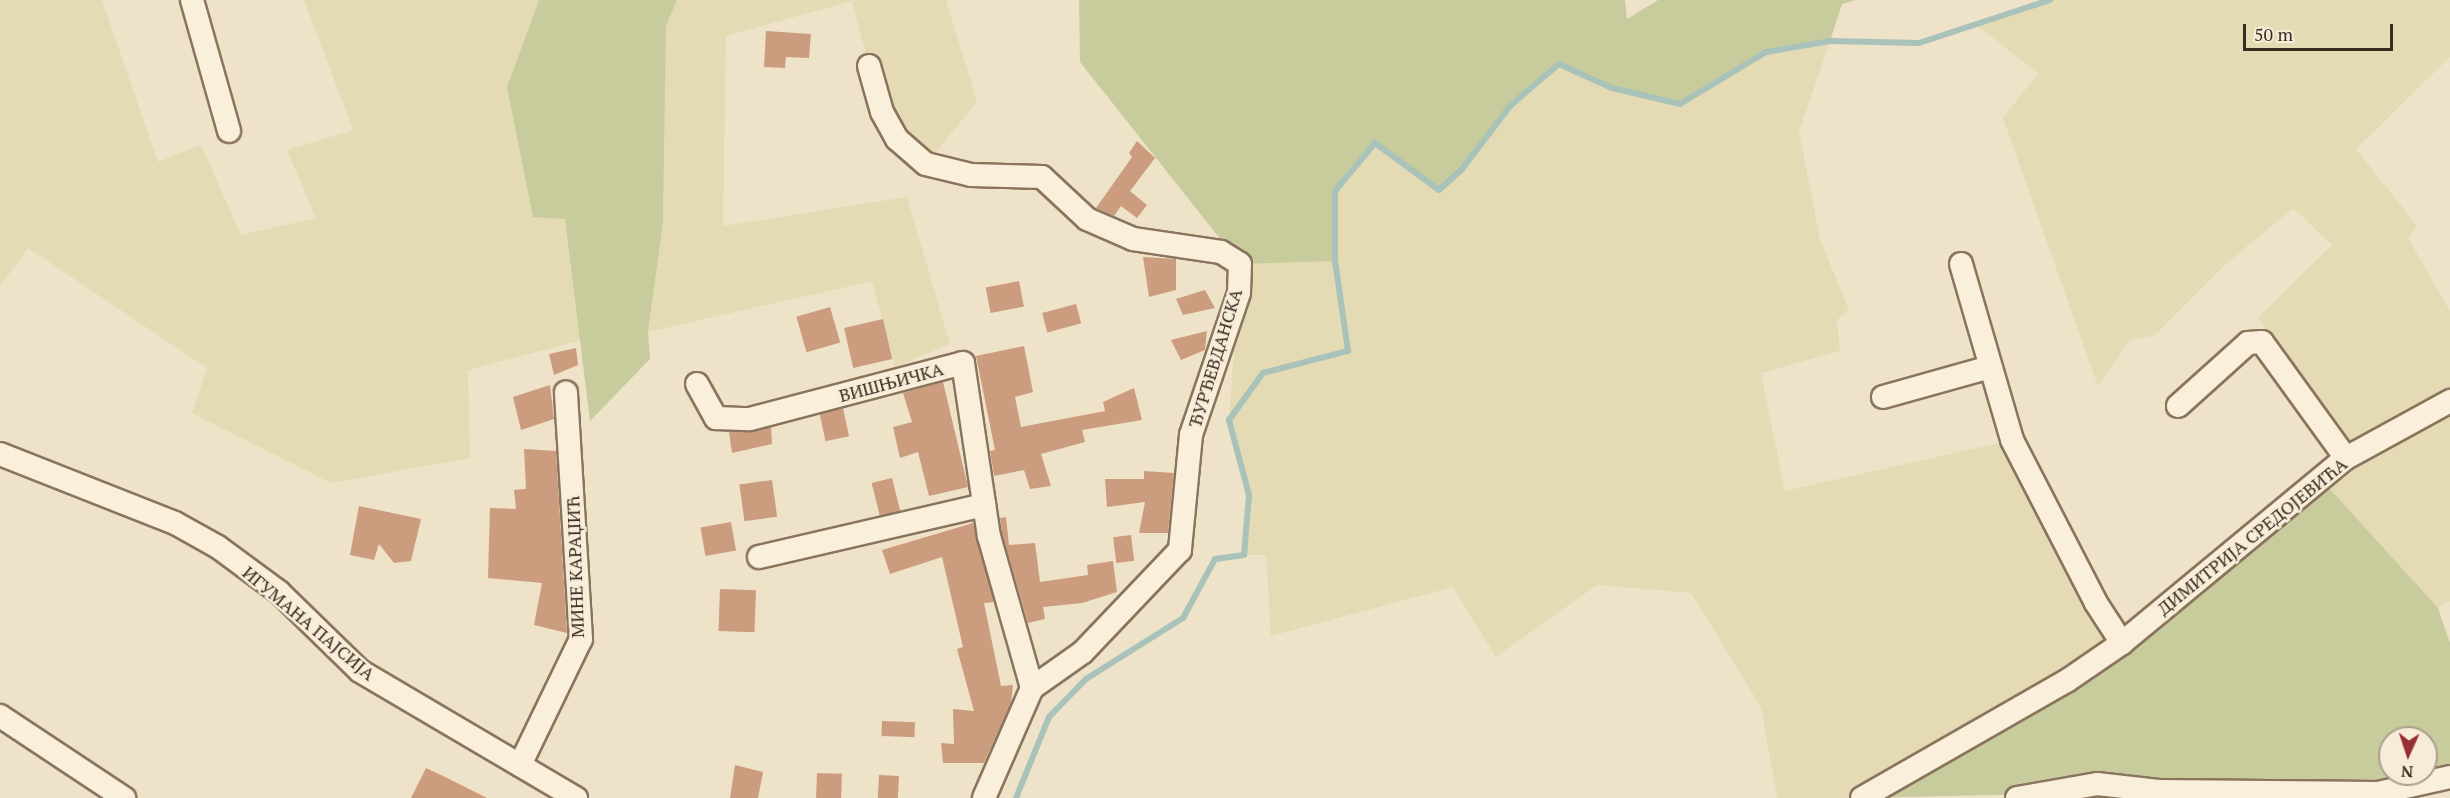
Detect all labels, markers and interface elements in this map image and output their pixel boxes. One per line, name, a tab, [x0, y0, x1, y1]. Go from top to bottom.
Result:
scale bar	[2246, 12, 2396, 50]
text: 50 m	[2254, 22, 2293, 46]
street label: ЂУРЂЕВДАНСКА	[1184, 286, 1246, 430]
street label: ВИШЊИЧКА	[836, 358, 946, 406]
street label: ДИМИТРИЈА СРЕДОЈЕВИЋА	[2153, 453, 2351, 619]
street label: МИНЕ КАРАЏИЋ	[562, 496, 588, 638]
street label: ИГУМАНА ПАЈСИЈА	[238, 561, 380, 685]
north arrow	[2378, 726, 2438, 786]
text: N	[2401, 761, 2414, 783]

